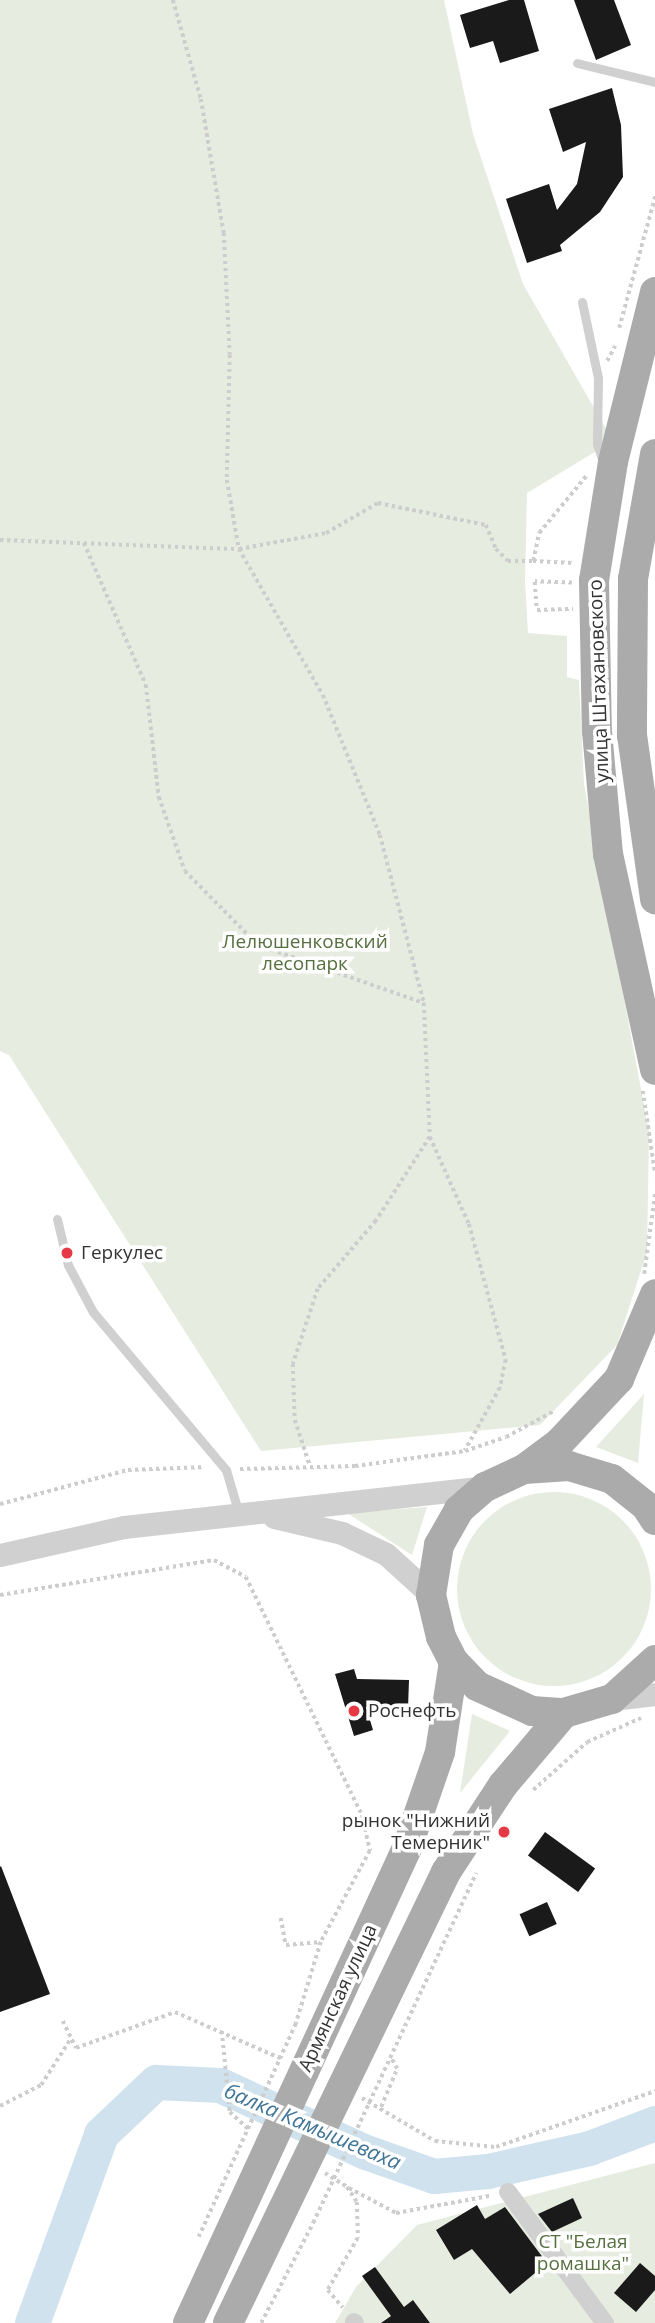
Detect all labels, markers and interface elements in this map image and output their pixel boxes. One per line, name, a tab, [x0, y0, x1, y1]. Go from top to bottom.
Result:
street label: улица Штахановского	[584, 579, 614, 783]
park label: Лелюшенковский лесопарк	[222, 931, 388, 975]
place label: Геркулес	[81, 1242, 163, 1264]
marker: Геркулес	[59, 1245, 75, 1261]
place label: Роснефть	[368, 1700, 456, 1722]
marker: Роснефть	[346, 1703, 362, 1719]
place label: рынок "Нижний Темерник"	[342, 1810, 490, 1854]
marker: рынок "Нижний Темерник"	[496, 1824, 512, 1840]
street label: Армянская улица	[294, 1921, 382, 2075]
water label: балка Камышеваха	[221, 2077, 405, 2175]
park label: СТ "Белая ромашка"	[537, 2231, 629, 2275]

